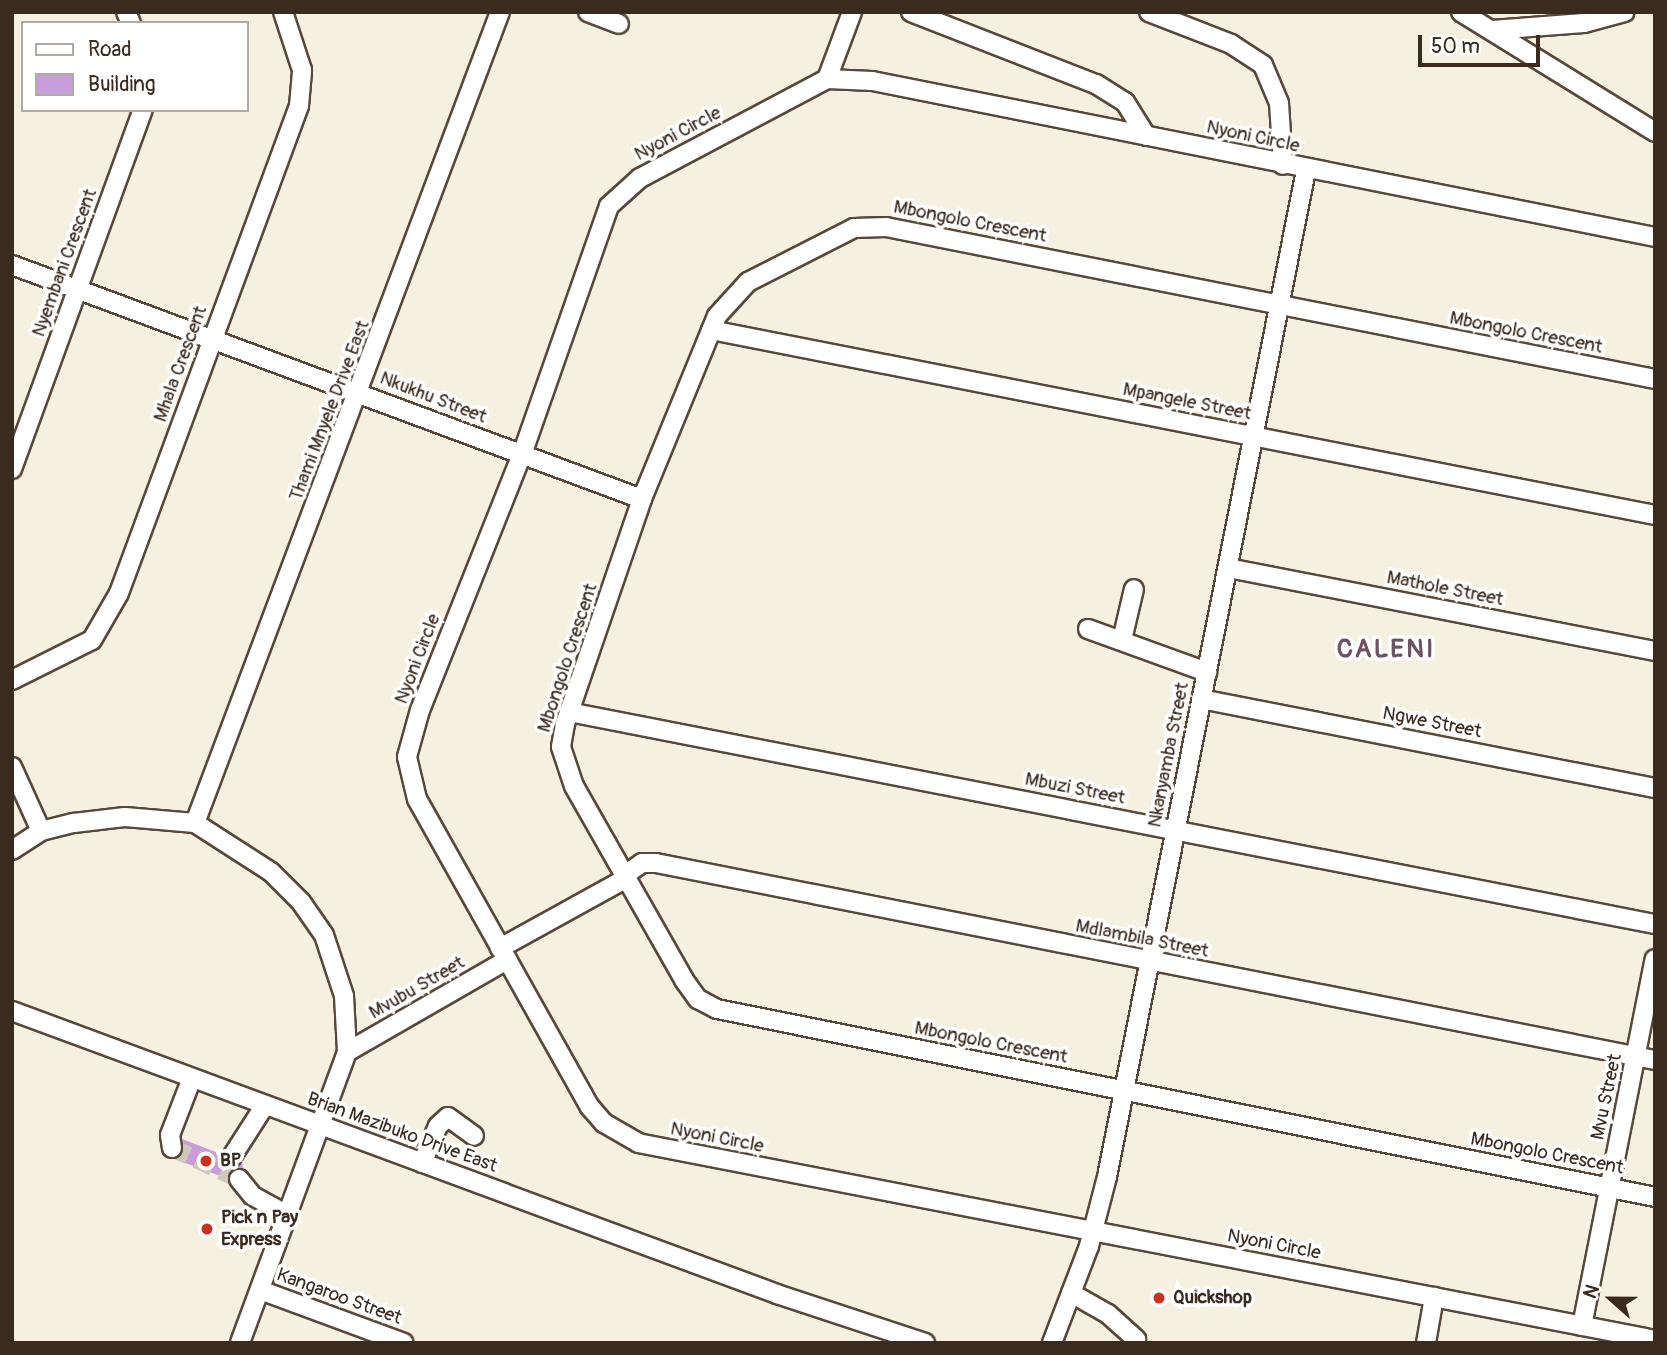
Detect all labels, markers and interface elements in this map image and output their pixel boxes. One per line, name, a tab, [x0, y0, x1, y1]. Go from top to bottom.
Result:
legend	[21, 21, 248, 112]
scale bar	[1422, 21, 1544, 65]
text: 50 m	[1431, 33, 1480, 60]
text: Road	[88, 36, 132, 63]
text: Building	[88, 71, 155, 98]
street label: Nyoni Circle	[631, 102, 725, 166]
street label: Nyoni Circle	[1204, 116, 1302, 158]
street label: Nyembani Crescent	[28, 186, 102, 340]
street label: Mbongolo Crescent	[892, 196, 1048, 248]
street label: Mhala Crescent	[149, 303, 213, 425]
street label: Mbongolo Crescent	[1448, 307, 1604, 359]
street label: Thami Mnyele Drive East	[285, 317, 375, 505]
street label: Nkukhu Street	[376, 367, 490, 429]
street label: Mpangele Street	[1121, 378, 1253, 426]
street label: Mathole Street	[1385, 567, 1505, 611]
street label: Mbongolo Crescent	[533, 581, 603, 735]
street label: Nyoni Circle	[390, 611, 446, 707]
district label: CALENI	[1337, 634, 1435, 666]
street label: Nkanyamba Street	[1144, 681, 1194, 829]
street label: Ngwe Street	[1381, 702, 1483, 744]
street label: Mbuzi Street	[1023, 768, 1127, 810]
street label: Mdlambila Street	[1074, 915, 1210, 963]
street label: Mvubu Street	[365, 952, 469, 1024]
street label: Mbongolo Crescent	[913, 1017, 1069, 1069]
street label: Mvu Street	[1587, 1052, 1627, 1142]
street label: Brian Mazibuko Drive East	[304, 1088, 500, 1178]
street label: Nyoni Circle	[668, 1118, 766, 1158]
street label: Mbongolo Crescent	[1469, 1128, 1625, 1180]
place label: BP	[220, 1150, 241, 1172]
marker: BP	[198, 1153, 214, 1169]
place label: Pick n Pay Express	[221, 1207, 298, 1251]
marker: Pick n Pay Express	[199, 1221, 215, 1237]
street label: Nyoni Circle	[1225, 1225, 1323, 1265]
street label: Kangaroo Street	[273, 1264, 405, 1330]
north arrow	[1576, 1264, 1646, 1334]
text: N	[1578, 1281, 1605, 1302]
place label: Quickshop	[1173, 1287, 1252, 1309]
marker: Quickshop	[1151, 1290, 1167, 1306]

